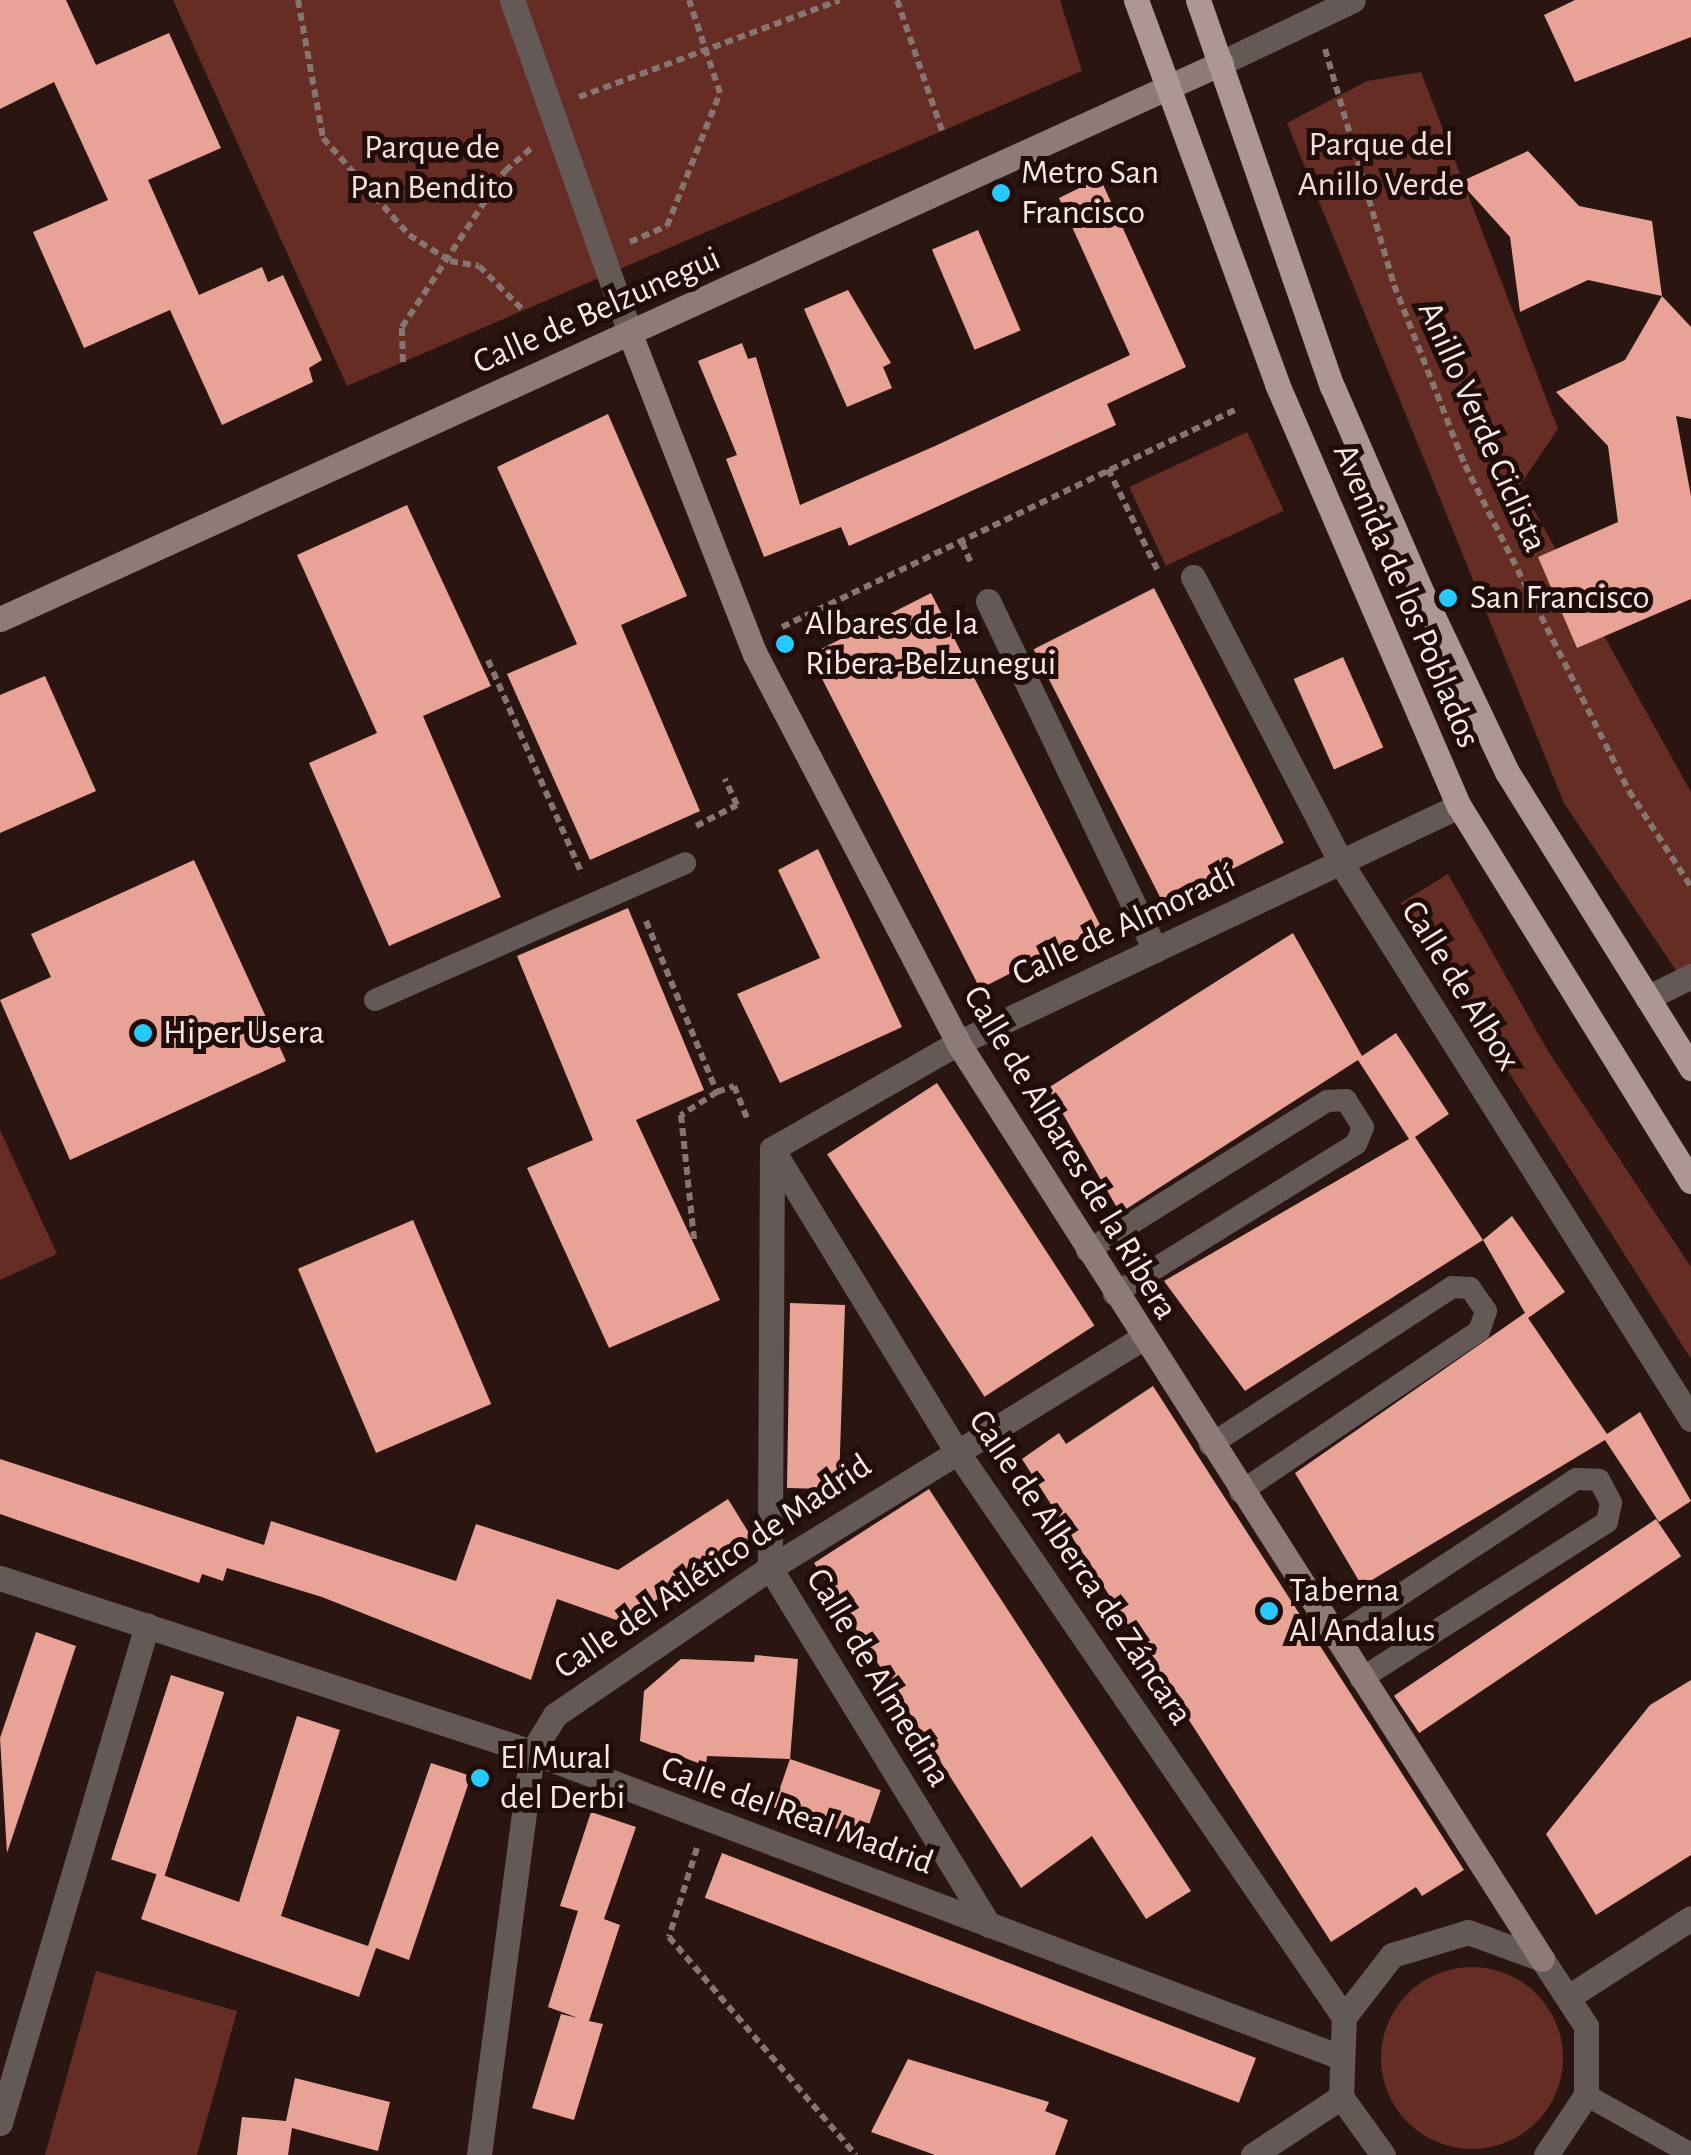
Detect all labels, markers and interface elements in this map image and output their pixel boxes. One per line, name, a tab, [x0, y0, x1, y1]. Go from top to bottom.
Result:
park label: Parque del Anillo Verde	[1298, 124, 1464, 206]
park label: Parque de Pan Bendito	[350, 127, 514, 209]
place label: Metro San Francisco	[1021, 152, 1159, 234]
marker: Metro San Francisco	[990, 182, 1012, 204]
street label: Calle de Belzunegui	[467, 238, 727, 384]
street label: Anillo Verde Ciclista	[1408, 295, 1556, 559]
street label: Avenida de los Poblados	[1323, 438, 1489, 754]
place label: San Francisco	[1470, 577, 1650, 619]
marker: San Francisco	[1435, 585, 1461, 611]
place label: Albares de la Ribera-Belzunegui	[805, 603, 1056, 685]
marker: Albares de la Ribera-Belzunegui	[774, 633, 796, 655]
street label: Calle de Almoradí	[1006, 856, 1242, 996]
street label: Calle de Albox	[1391, 893, 1529, 1079]
street label: Calle de Albares de la Ribera	[954, 978, 1186, 1328]
place label: Hiper Usera	[163, 1012, 325, 1054]
marker: Hiper Usera	[132, 1022, 154, 1044]
street label: Calle de Alberca de Záncara	[959, 1402, 1201, 1734]
street label: Calle del Atlético de Madrid	[547, 1445, 879, 1689]
street label: Calle de Almedina	[796, 1561, 960, 1795]
place label: Taberna Al Andalus	[1289, 1570, 1435, 1652]
marker: Taberna Al Andalus	[1258, 1600, 1280, 1622]
place label: El Mural del Derbi	[500, 1737, 625, 1819]
street label: Calle del Real Madrid	[655, 1747, 939, 1885]
marker: El Mural del Derbi	[469, 1767, 491, 1789]

